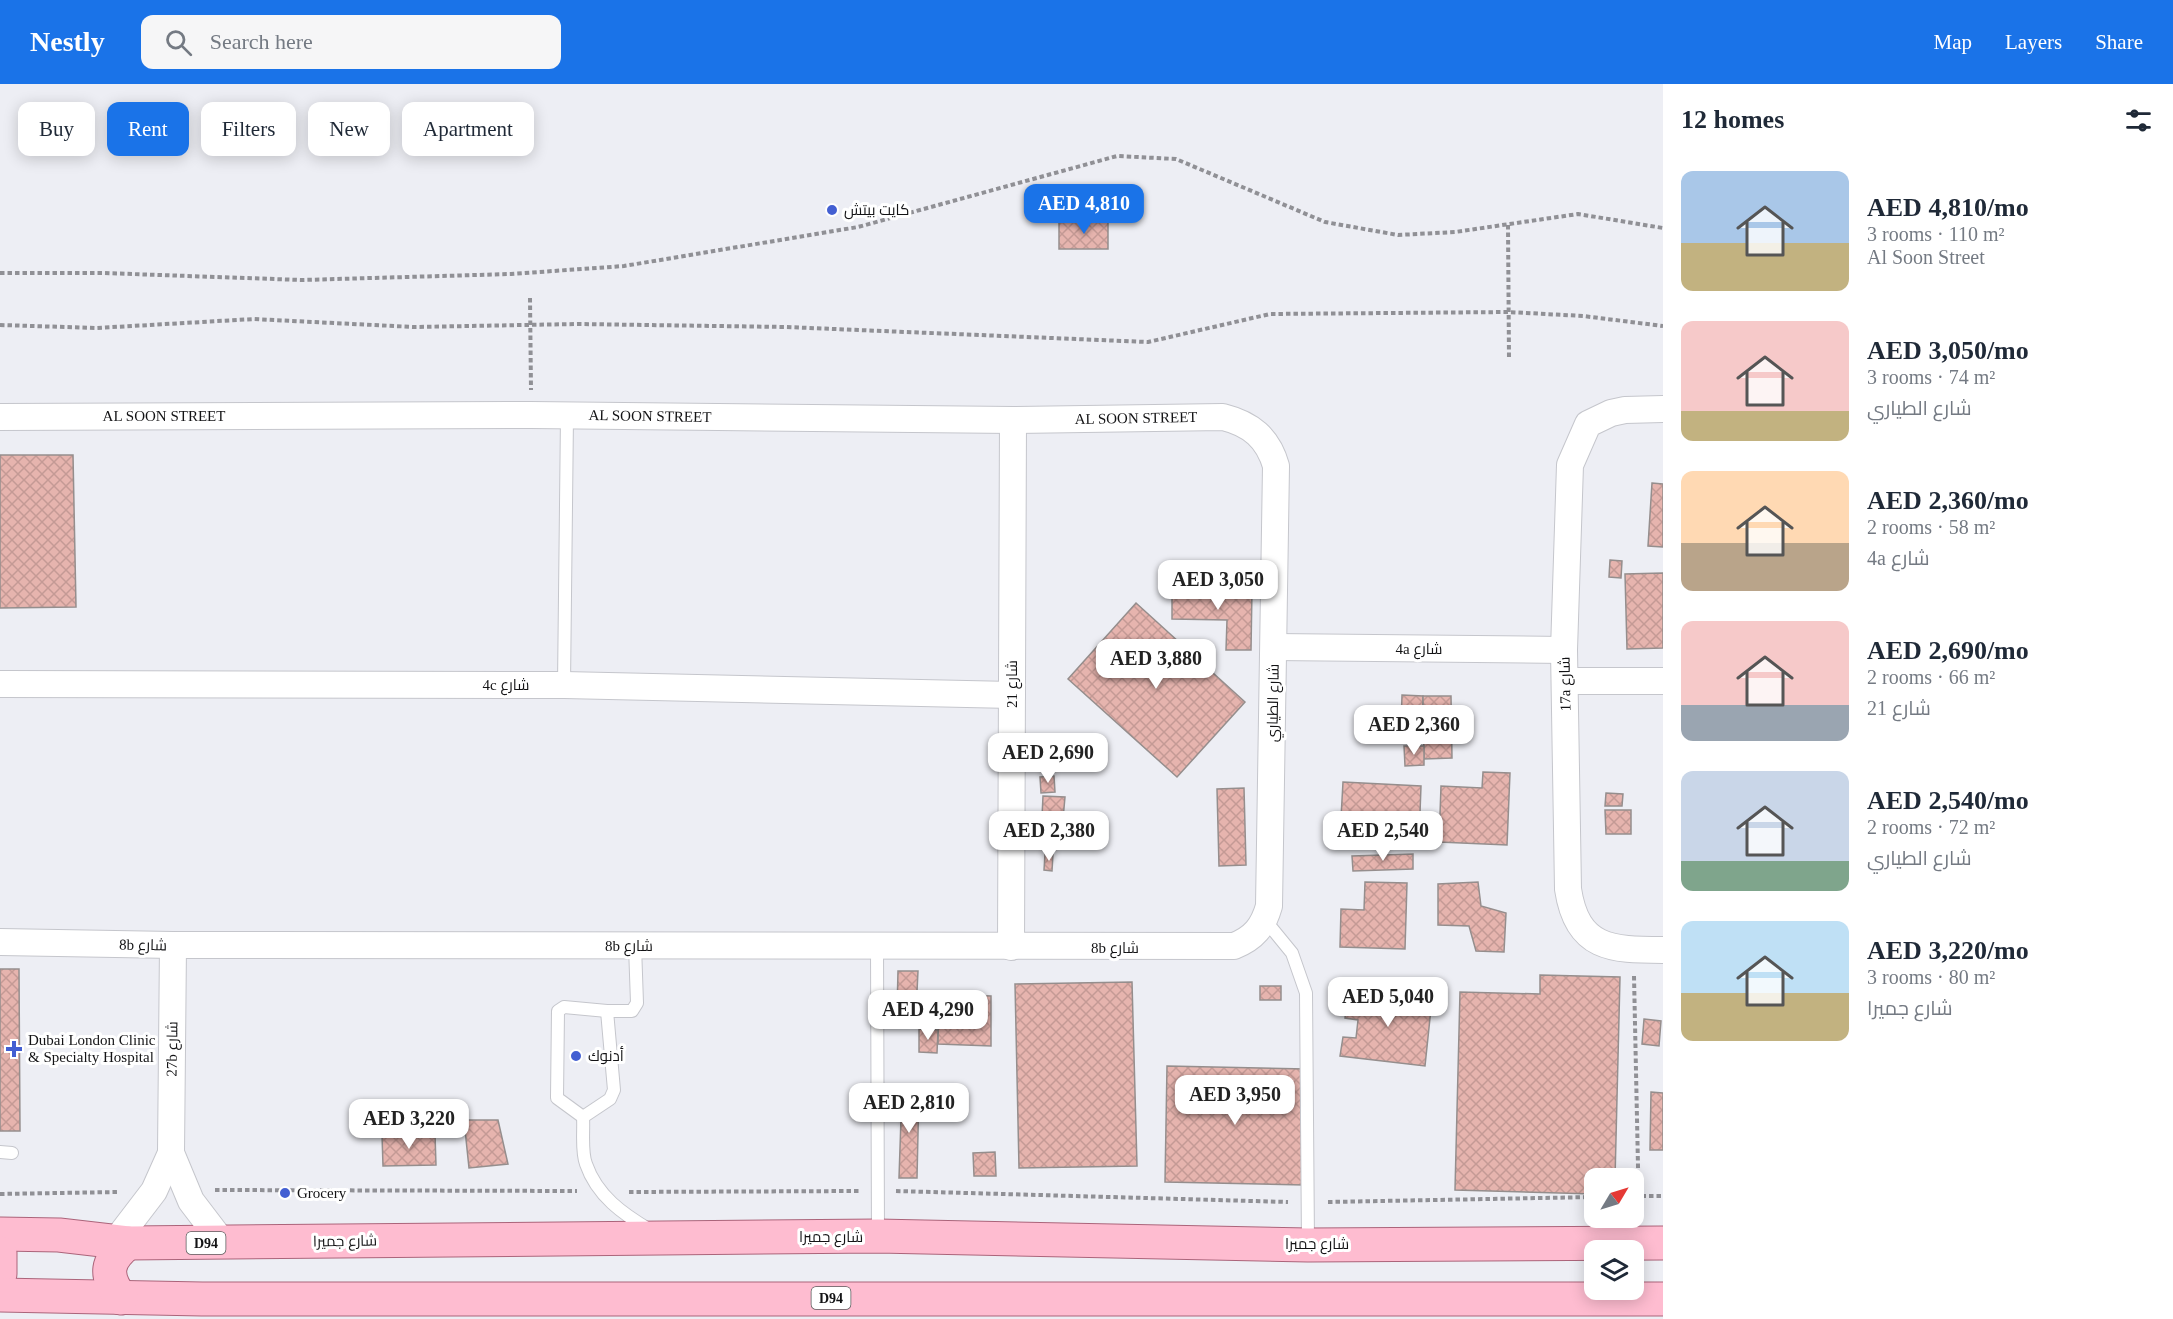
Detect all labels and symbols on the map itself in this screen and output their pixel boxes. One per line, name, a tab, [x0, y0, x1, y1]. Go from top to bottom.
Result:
pin: AED 4,810	[1015, 184, 1153, 235]
place label: كايت بيتش	[844, 202, 909, 220]
marker: كايت بيتش	[825, 203, 839, 217]
street label: AL SOON STREET	[588, 407, 712, 425]
street label: AL SOON STREET	[103, 408, 225, 424]
street label: AL SOON STREET	[1074, 409, 1198, 427]
pin: AED 3,050	[1149, 560, 1287, 611]
pin: AED 3,880	[1087, 639, 1225, 690]
street label: 4a شارع	[1396, 641, 1442, 660]
street label: 17a شارع	[1557, 657, 1576, 711]
street label: شارع 21	[1004, 660, 1023, 708]
street label: شارع الطياري	[1264, 664, 1286, 742]
street label: 4c شارع	[483, 677, 529, 696]
pin: AED 2,360	[1345, 705, 1483, 756]
pin: AED 2,690	[979, 733, 1117, 784]
pin: AED 2,380	[980, 811, 1118, 862]
pin: AED 2,540	[1314, 811, 1452, 862]
street label: 8b شارع	[119, 937, 167, 956]
street label: 8b شارع	[605, 938, 653, 957]
street label: 8b شارع	[1091, 940, 1139, 959]
pin: AED 5,040	[1319, 977, 1457, 1028]
pin: AED 4,290	[859, 990, 997, 1041]
street label: 27b شارع	[164, 1021, 183, 1077]
place label: Dubai London Clinic & Specialty Hospital	[28, 1032, 156, 1065]
marker: Dubai London Clinic & Specialty Hospital	[5, 1040, 23, 1058]
place label: أدنوك	[588, 1046, 624, 1065]
marker: أدنوك	[569, 1049, 583, 1063]
pin: AED 3,950	[1166, 1075, 1304, 1126]
pin: AED 2,810	[840, 1083, 978, 1134]
pin: AED 3,220	[340, 1099, 478, 1150]
north arrow	[1584, 1168, 1644, 1228]
place label: Grocery	[297, 1185, 347, 1201]
marker: Grocery	[278, 1186, 292, 1200]
street label: شارع جميرا	[799, 1229, 863, 1248]
road number: D94	[186, 1232, 226, 1254]
street label: شارع جميرا	[313, 1232, 377, 1253]
street label: شارع جميرا	[1285, 1236, 1349, 1255]
road number: D94	[812, 1287, 850, 1309]

